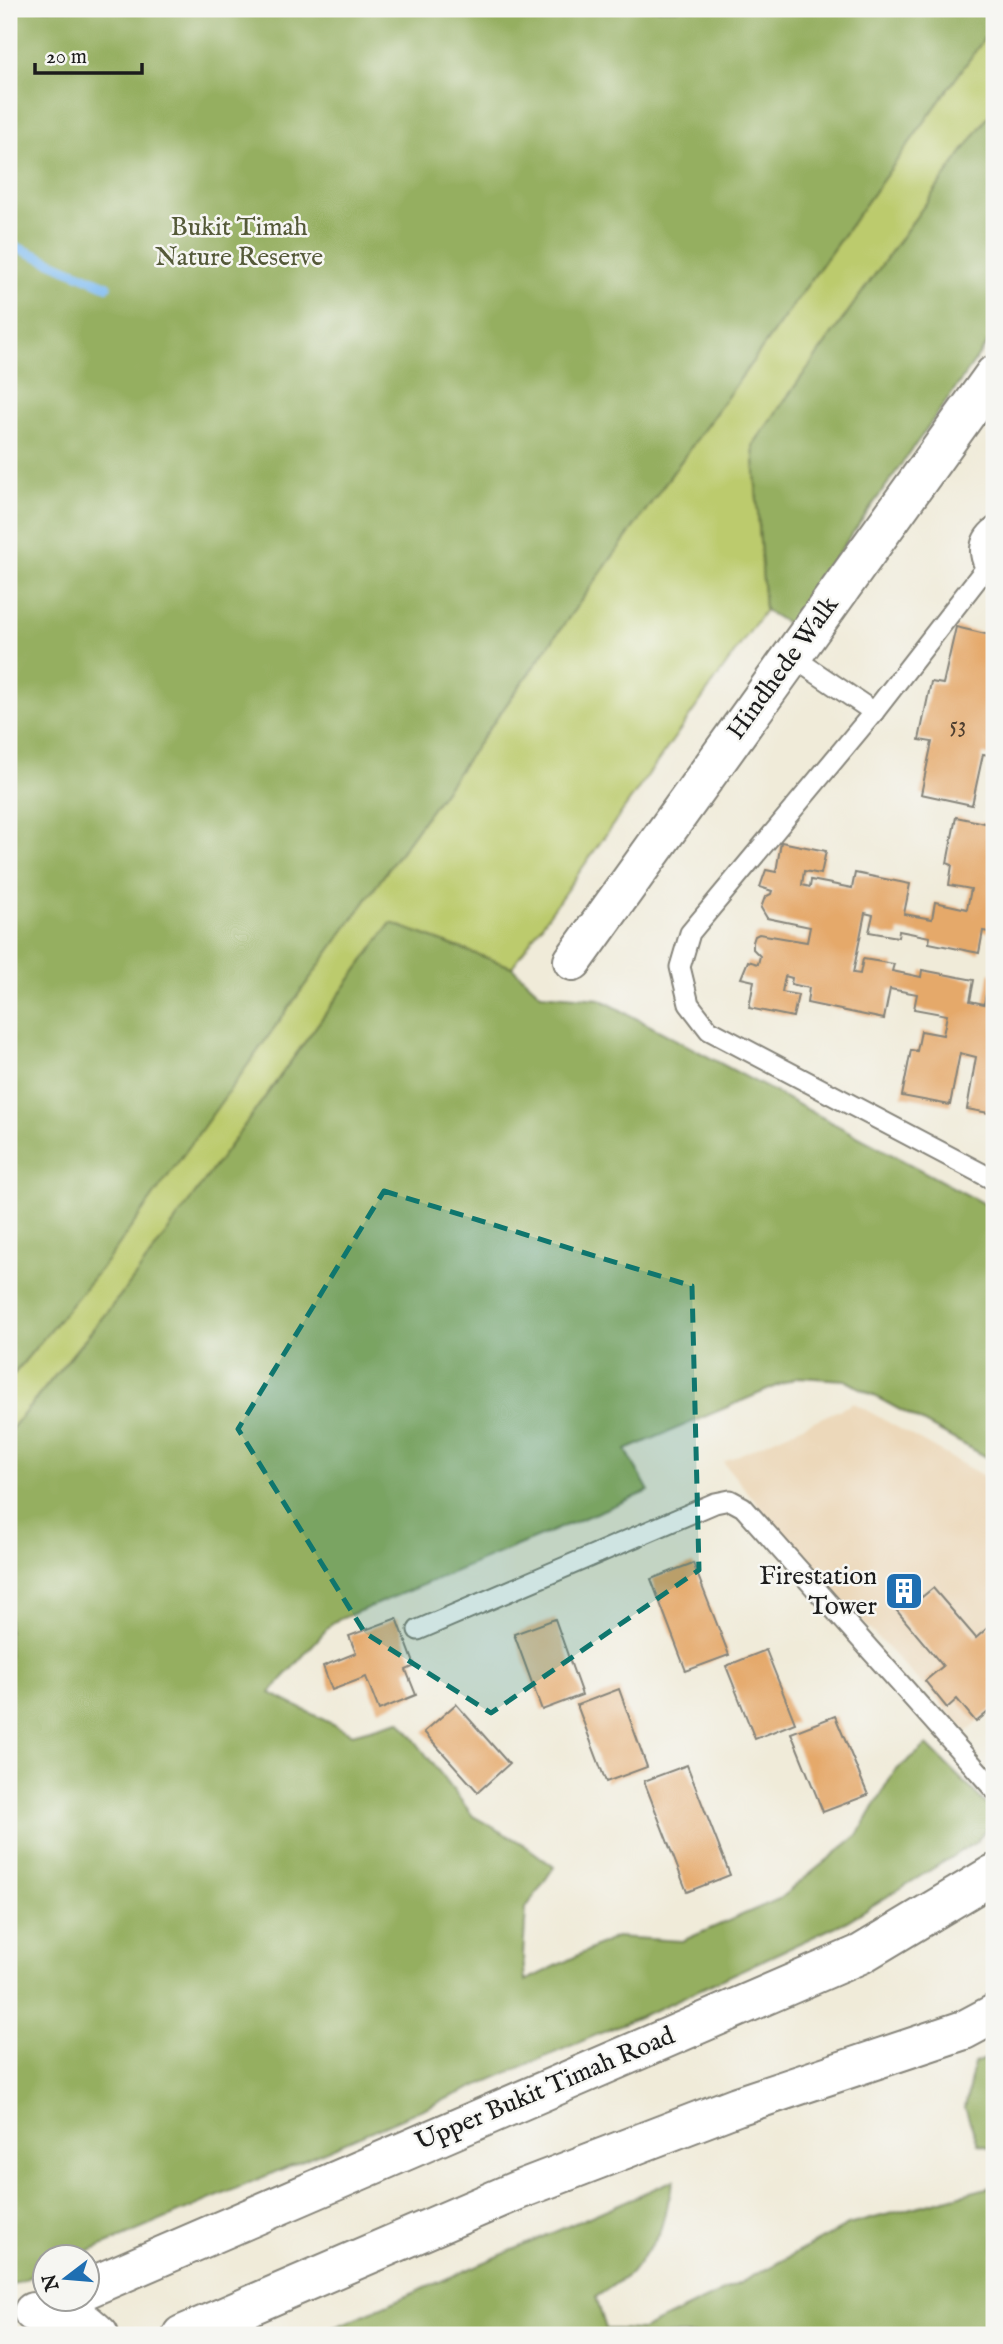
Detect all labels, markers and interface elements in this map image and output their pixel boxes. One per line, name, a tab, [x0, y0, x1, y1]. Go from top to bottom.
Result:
scale bar	[35, 32, 142, 76]
text: 20 m	[46, 44, 87, 71]
park label: Bukit Timah Nature Reserve	[155, 211, 323, 274]
street label: Hindhede Walk	[720, 589, 847, 746]
house number: 53	[950, 711, 966, 740]
place label: Firestation Tower	[759, 1560, 877, 1623]
building icon: Firestation Tower	[883, 1570, 925, 1612]
street label: Upper Bukit Timah Road	[410, 2019, 680, 2159]
north arrow	[32, 2242, 102, 2312]
text: N	[38, 2270, 66, 2294]

